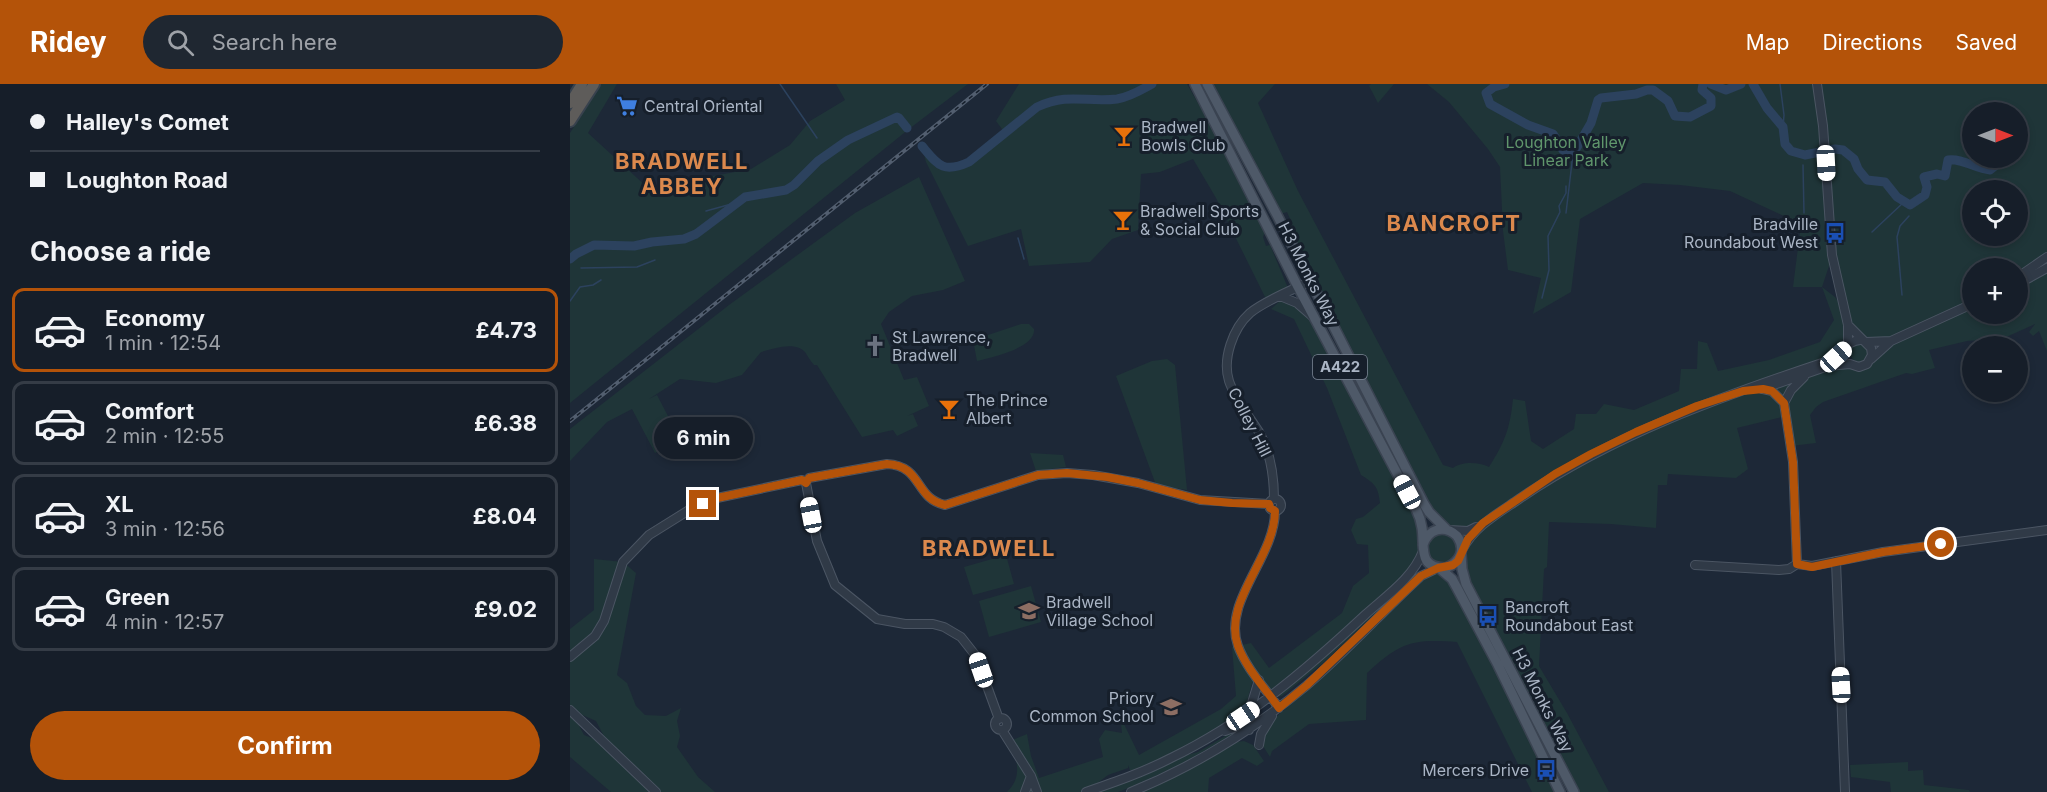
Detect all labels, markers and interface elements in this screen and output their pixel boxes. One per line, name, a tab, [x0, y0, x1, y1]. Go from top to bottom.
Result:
search box	[143, 15, 563, 69]
text: Ridey	[30, 25, 107, 59]
icon: search	[164, 26, 197, 59]
text: Search here	[212, 29, 337, 55]
text: Map	[1746, 30, 1789, 55]
text: Directions	[1822, 30, 1923, 55]
text: Saved	[1956, 30, 2017, 55]
supermarket icon: Central Oriental	[615, 94, 639, 118]
place label: Central Oriental	[644, 96, 762, 116]
north arrow	[1962, 102, 2028, 168]
map controls	[1962, 102, 2028, 402]
text: Halley's Comet	[66, 109, 229, 135]
place label: Bradwell Bowls Club	[1141, 117, 1226, 155]
bar icon: Bradwell Bowls Club	[1112, 124, 1136, 148]
park label: Loughton Valley Linear Park	[1506, 132, 1626, 170]
car	[1816, 145, 1836, 181]
district label: BRADWELL ABBEY	[615, 148, 749, 199]
text: Loughton Road	[66, 167, 228, 193]
button: locate	[1962, 180, 2028, 246]
place label: Bradwell Sports & Social Club	[1140, 201, 1259, 239]
bar icon: Bradwell Sports & Social Club	[1111, 208, 1135, 232]
district label: BANCROFT	[1386, 210, 1522, 236]
place label: Bradville Roundabout West	[1684, 214, 1818, 252]
street label: H3 Monks Way	[1274, 219, 1344, 329]
bus stop icon: Bradville Roundabout West	[1823, 221, 1847, 245]
text: Choose a ride	[30, 235, 211, 268]
button: +	[1962, 258, 2028, 324]
icon: car	[33, 303, 87, 357]
text: Economy	[105, 305, 205, 331]
text: £4.73	[475, 317, 537, 343]
place label: St Lawrence, Bradwell	[892, 327, 991, 365]
text: 1 min · 12:54	[105, 331, 221, 355]
church icon: St Lawrence, Bradwell	[863, 334, 887, 358]
button: −	[1962, 336, 2028, 402]
car	[1817, 338, 1855, 376]
road number: A422	[1313, 355, 1367, 379]
street label: Colley Hill	[1224, 384, 1276, 460]
place label: The Prince Albert	[966, 390, 1048, 428]
icon: car	[33, 396, 87, 450]
bar icon: The Prince Albert	[937, 397, 961, 421]
text: Comfort	[105, 398, 194, 424]
text: £6.38	[474, 410, 537, 436]
callout: 6 min	[654, 417, 752, 459]
text: 2 min · 12:55	[105, 424, 224, 448]
text: 6 min	[677, 426, 730, 450]
car	[1391, 472, 1423, 512]
icon: car	[33, 489, 87, 543]
route end	[689, 490, 716, 517]
text: XL	[105, 491, 134, 517]
car	[799, 496, 823, 534]
text: £8.04	[473, 503, 537, 529]
text: 3 min · 12:56	[105, 517, 225, 541]
route start	[1927, 530, 1954, 557]
district label: BRADWELL	[922, 535, 1056, 561]
icon: car	[33, 582, 87, 636]
text: Green	[105, 584, 170, 610]
place label: Bradwell Village School	[1046, 592, 1153, 630]
text: £9.02	[474, 596, 537, 622]
place label: Bancroft Roundabout East	[1505, 597, 1633, 635]
school or university icon: Bradwell Village School	[1017, 599, 1041, 623]
bus stop icon: Bancroft Roundabout East	[1476, 604, 1500, 628]
text: 4 min · 12:57	[105, 610, 224, 634]
street label: H3 Monks Way	[1508, 645, 1578, 755]
car	[967, 650, 995, 690]
car	[1831, 667, 1851, 703]
place label: Priory Common School	[1029, 688, 1154, 726]
school or university icon: Priory Common School	[1159, 695, 1183, 719]
car	[1223, 698, 1263, 734]
button: Confirm	[30, 711, 540, 780]
bus stop icon: Mercers Drive	[1534, 758, 1558, 782]
place label: Mercers Drive	[1422, 760, 1529, 780]

